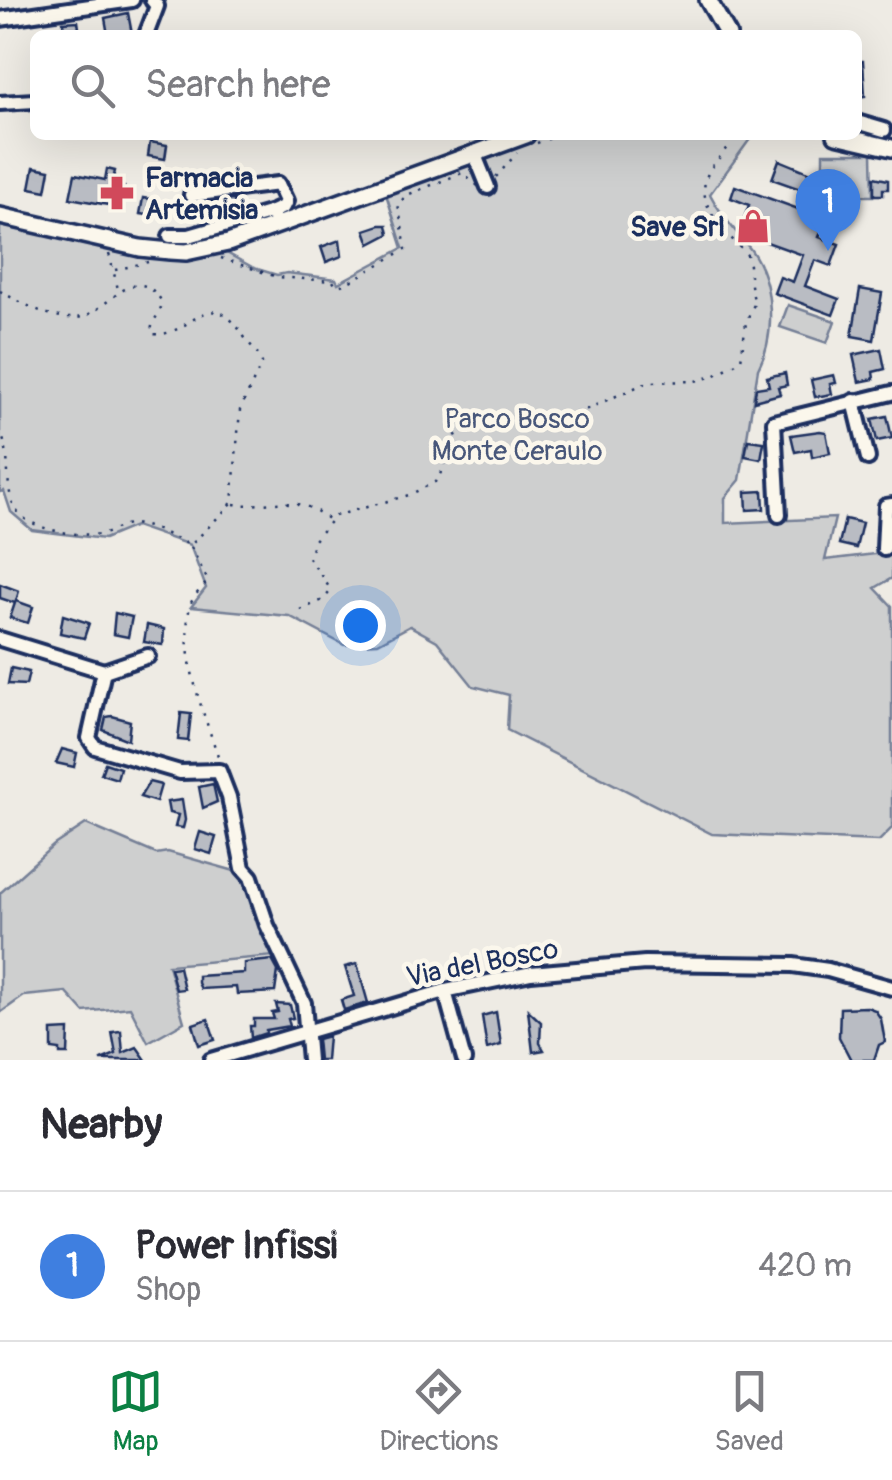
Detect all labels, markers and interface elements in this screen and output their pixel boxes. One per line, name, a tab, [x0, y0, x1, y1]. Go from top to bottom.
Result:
search box	[30, 30, 862, 140]
icon: search	[65, 58, 120, 113]
text: Search here	[145, 61, 331, 109]
place label: Farmacia Artemisia	[145, 161, 258, 228]
pin: 1	[796, 168, 860, 251]
pharmacy icon: Farmacia Artemisia	[98, 174, 136, 212]
shop icon: Save Srl	[734, 207, 772, 245]
place label: Save Srl	[630, 210, 725, 245]
park label: Parco Bosco Monte Ceraulo	[432, 402, 602, 469]
your location	[335, 600, 386, 651]
street label: Via del Bosco	[403, 932, 561, 995]
text: Nearby	[40, 1099, 162, 1151]
text: Power Infissi	[135, 1222, 337, 1270]
text: 1	[66, 1246, 79, 1286]
text: 420 m	[758, 1246, 852, 1286]
text: Shop	[135, 1270, 201, 1310]
tab: Map	[108, 1364, 163, 1459]
tab: Directions	[379, 1364, 498, 1459]
tab: Saved	[714, 1364, 784, 1459]

